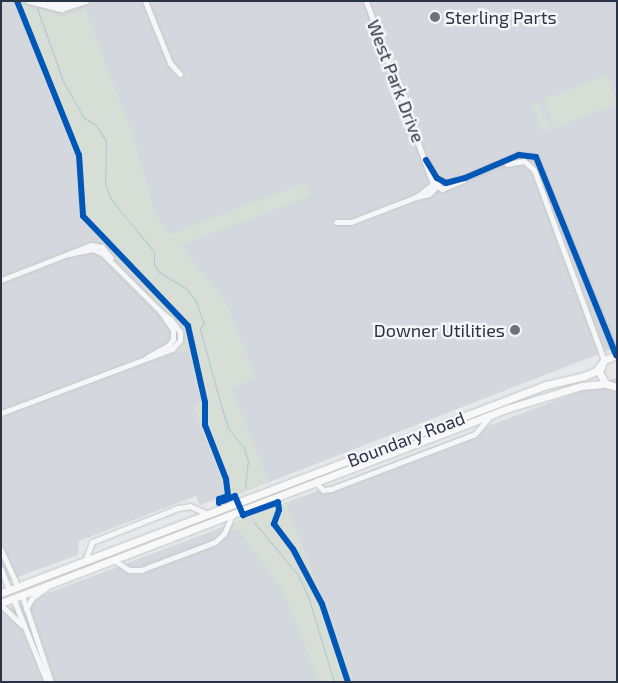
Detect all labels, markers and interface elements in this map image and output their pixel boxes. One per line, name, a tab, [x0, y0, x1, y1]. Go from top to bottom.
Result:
place label: Sterling Parts	[445, 6, 557, 28]
marker: Sterling Parts	[429, 11, 441, 23]
street label: West Park Drive	[363, 16, 429, 146]
place label: Downer Utilities	[373, 319, 505, 341]
marker: Downer Utilities	[509, 324, 521, 336]
street label: Boundary Road	[344, 407, 468, 471]

